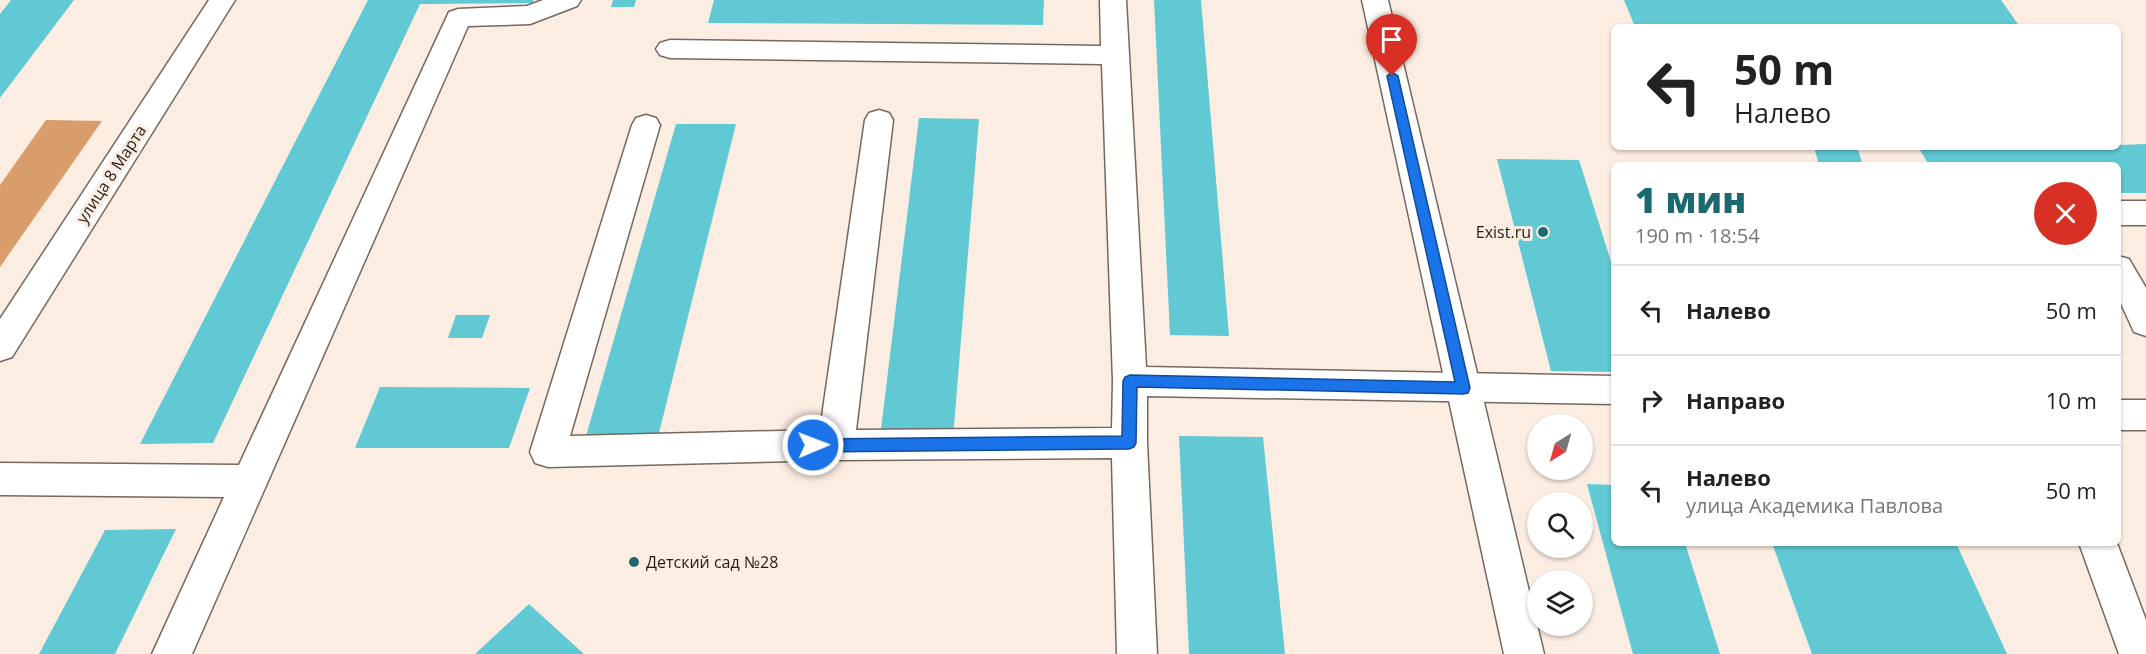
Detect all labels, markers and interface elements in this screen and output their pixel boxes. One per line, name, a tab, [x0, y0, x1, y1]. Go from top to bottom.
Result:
pin	[1366, 14, 1417, 76]
icon: arrive	[1375, 23, 1408, 56]
text: 50 m	[1734, 40, 1834, 97]
icon: left	[1635, 48, 1713, 126]
text: Налево	[1734, 94, 1831, 131]
street label: улица 8 Марта	[71, 121, 151, 227]
text: 1 мин	[1635, 175, 1746, 224]
button: close	[2034, 182, 2097, 245]
place label: Exist.ru	[1476, 221, 1531, 243]
text: 190 m · 18:54	[1635, 222, 1760, 249]
marker: Exist.ru	[1536, 225, 1550, 239]
icon: left	[1635, 294, 1668, 327]
text: Налево	[1686, 295, 1771, 325]
text: 50 m	[2046, 295, 2097, 325]
icon: right	[1635, 384, 1668, 417]
text: Направо	[1686, 385, 1785, 415]
text: 10 m	[2046, 385, 2097, 415]
position arrow	[781, 413, 845, 477]
north arrow	[1527, 414, 1593, 480]
map controls	[1527, 414, 1593, 636]
text: Налево	[1686, 462, 1771, 492]
icon: left	[1635, 474, 1668, 507]
text: 50 m	[2046, 475, 2097, 505]
button: search	[1527, 492, 1593, 558]
text: улица Академика Павлова	[1686, 492, 1943, 519]
place label: Детский сад №28	[646, 551, 778, 573]
marker: Детский сад №28	[627, 555, 641, 569]
button: layers	[1527, 570, 1593, 636]

